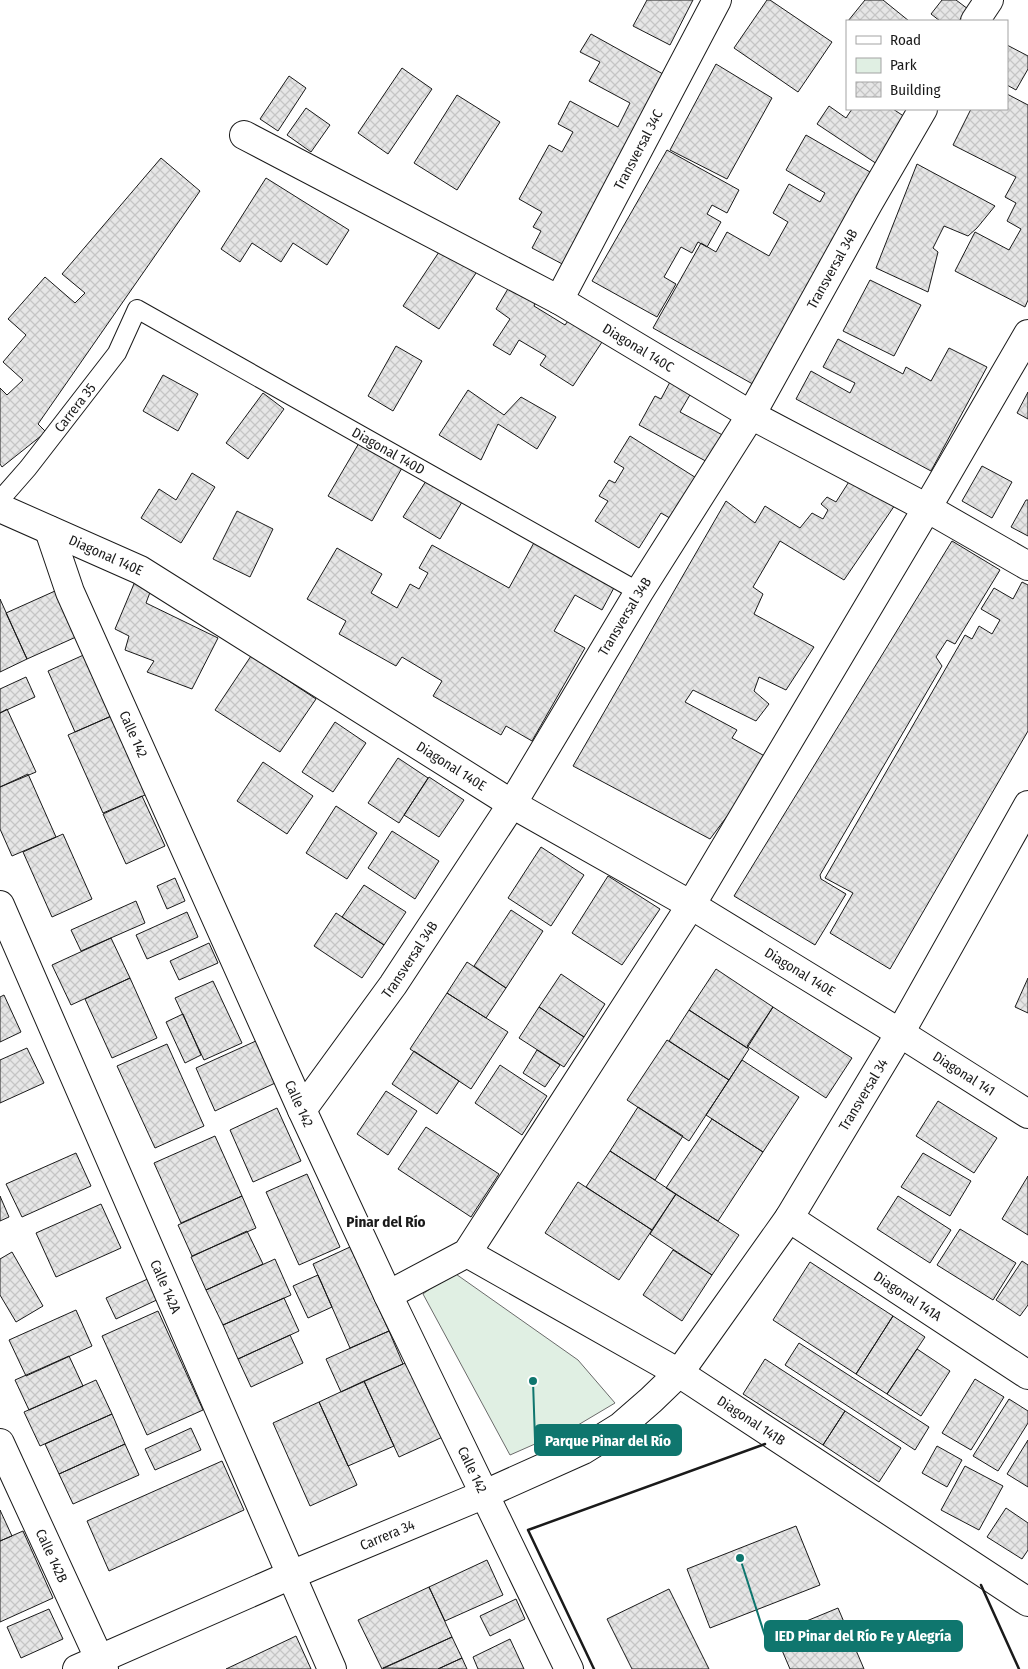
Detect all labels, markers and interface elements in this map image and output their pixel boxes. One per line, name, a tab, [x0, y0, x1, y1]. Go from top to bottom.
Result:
legend	[846, 20, 1008, 110]
text: Road	[890, 31, 921, 49]
text: Park	[890, 56, 917, 74]
text: Building	[890, 81, 941, 99]
street label: Transversal 34C	[611, 107, 667, 193]
street label: Transversal 34B	[804, 226, 862, 312]
street label: Diagonal 140C	[599, 320, 677, 376]
street label: Carrera 35	[51, 380, 100, 436]
street label: Diagonal 140D	[349, 424, 428, 479]
street label: Diagonal 140E	[66, 532, 146, 579]
street label: Transversal 34B	[595, 574, 655, 659]
street label: Calle 142	[115, 708, 151, 760]
street label: Diagonal 140E	[413, 738, 490, 795]
street label: Transversal 34B	[378, 918, 442, 1002]
street label: Diagonal 140E	[762, 944, 838, 1000]
street label: Diagonal 141	[930, 1048, 998, 1100]
street label: Transversal 34	[835, 1055, 892, 1134]
street label: Calle 142	[281, 1078, 317, 1130]
district label: Pinar del Río	[346, 1213, 426, 1231]
street label: Calle 142A	[146, 1257, 185, 1317]
street label: Diagonal 141A	[870, 1268, 945, 1325]
street label: Diagonal 141B	[714, 1392, 788, 1449]
callout: Parque Pinar del Río	[535, 1425, 681, 1455]
text: Parque Pinar del Río	[545, 1432, 671, 1450]
street label: Calle 142	[454, 1444, 490, 1496]
street label: Carrera 34	[357, 1516, 418, 1554]
street label: Calle 142B	[32, 1526, 71, 1586]
callout: IED Pinar del Río Fe y Alegría	[765, 1621, 962, 1651]
text: IED Pinar del Río Fe y Alegría	[775, 1627, 952, 1645]

